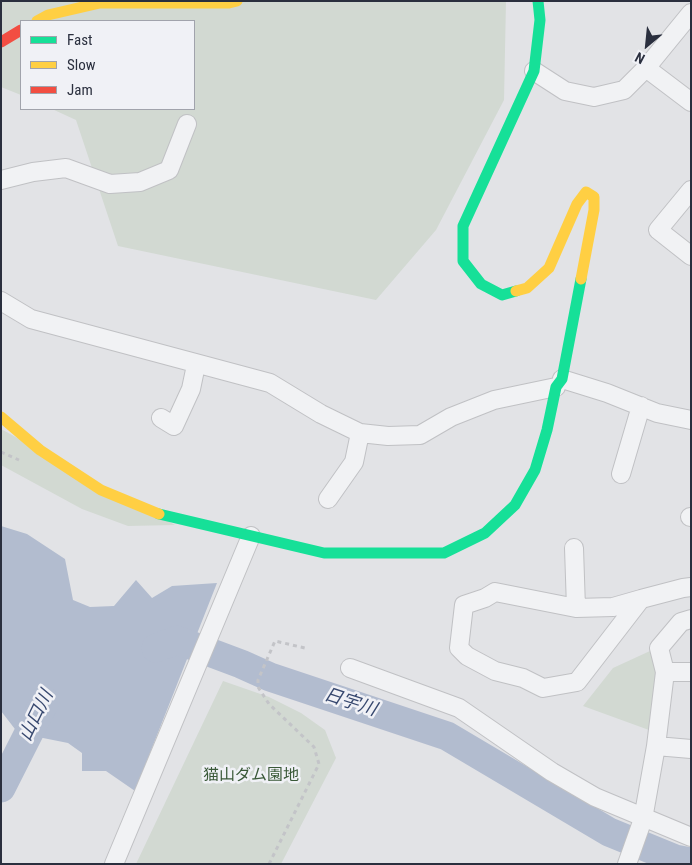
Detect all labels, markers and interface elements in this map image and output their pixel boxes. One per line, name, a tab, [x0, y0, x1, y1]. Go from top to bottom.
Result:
legend	[20, 20, 195, 110]
north arrow	[622, 20, 672, 70]
text: Fast	[67, 31, 92, 49]
text: N	[632, 49, 648, 67]
text: Slow	[67, 56, 96, 74]
text: Jam	[67, 81, 93, 99]
water label: 日宇川	[321, 684, 379, 722]
water label: 山口川	[15, 687, 59, 745]
park label: 猫山ダム園地	[203, 766, 299, 786]

